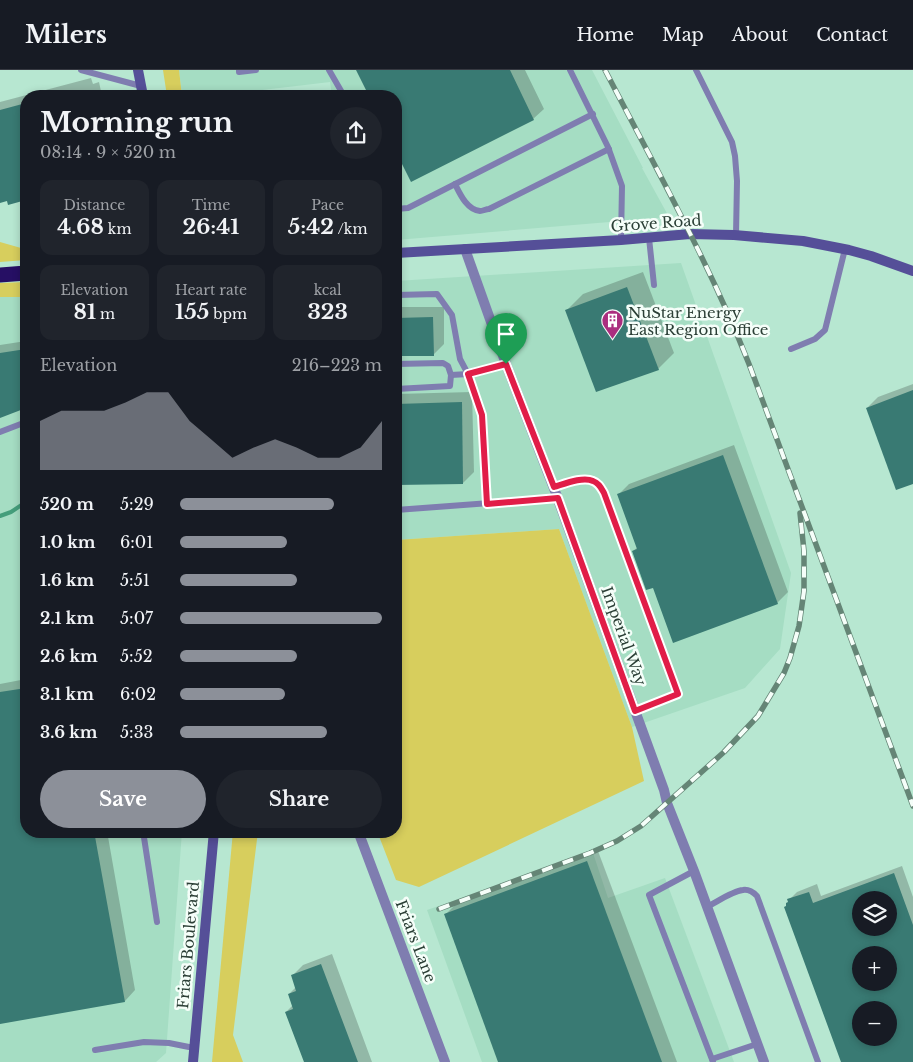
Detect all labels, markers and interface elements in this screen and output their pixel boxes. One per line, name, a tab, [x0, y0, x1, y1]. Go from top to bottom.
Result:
text: Milers	[25, 20, 107, 49]
text: Home	[576, 24, 634, 46]
text: Map	[662, 24, 704, 46]
text: About	[732, 24, 788, 46]
text: Contact	[816, 24, 888, 46]
text: Morning run	[40, 105, 233, 140]
button: share	[330, 107, 382, 159]
text: 08:14 · 9 × 520 m	[40, 142, 176, 162]
text: Distance	[63, 196, 125, 214]
text: Time	[192, 196, 230, 214]
text: Pace	[311, 196, 344, 214]
street label: Grove Road	[610, 210, 702, 236]
text: 4.68	[57, 214, 104, 240]
text: 26:41	[183, 214, 239, 240]
text: 5:42	[288, 214, 334, 240]
text: km	[104, 220, 131, 238]
text: /km	[334, 220, 367, 238]
text: Elevation	[61, 281, 128, 299]
text: Heart rate	[175, 281, 247, 299]
text: kcal	[314, 281, 342, 299]
text: 81	[74, 299, 96, 325]
text: 155	[175, 299, 209, 325]
text: 323	[307, 299, 348, 325]
place label: NuStar Energy East Region Office	[628, 303, 768, 339]
text: m	[96, 305, 115, 323]
text: bpm	[209, 305, 247, 323]
building icon: NuStar Energy East Region Office	[600, 309, 624, 340]
pin	[485, 313, 527, 364]
icon: arrive	[492, 320, 520, 348]
text: Elevation	[40, 355, 117, 375]
text: 216–223 m	[292, 355, 382, 375]
text: 520 m	[40, 494, 94, 514]
text: 5:29	[120, 494, 154, 514]
text: 1.0 km	[40, 532, 95, 552]
text: 6:01	[120, 532, 153, 552]
text: 1.6 km	[40, 570, 94, 590]
text: 5:51	[120, 570, 150, 590]
street label: Imperial Way	[597, 584, 651, 689]
text: 2.1 km	[40, 608, 94, 628]
text: 5:07	[120, 608, 153, 628]
text: 2.6 km	[40, 646, 98, 666]
text: 5:52	[120, 646, 153, 666]
text: 3.1 km	[40, 684, 94, 704]
text: 6:02	[120, 684, 156, 704]
text: 3.6 km	[40, 722, 98, 742]
text: 5:33	[120, 722, 153, 742]
button: Save	[40, 770, 206, 828]
button: Share	[216, 770, 382, 828]
street label: Friars Boulevard	[173, 880, 203, 1010]
map controls	[852, 891, 897, 1046]
button: layers	[852, 891, 897, 936]
street label: Friars Lane	[392, 897, 440, 985]
button: +	[852, 946, 897, 991]
button: −	[852, 1001, 897, 1046]

